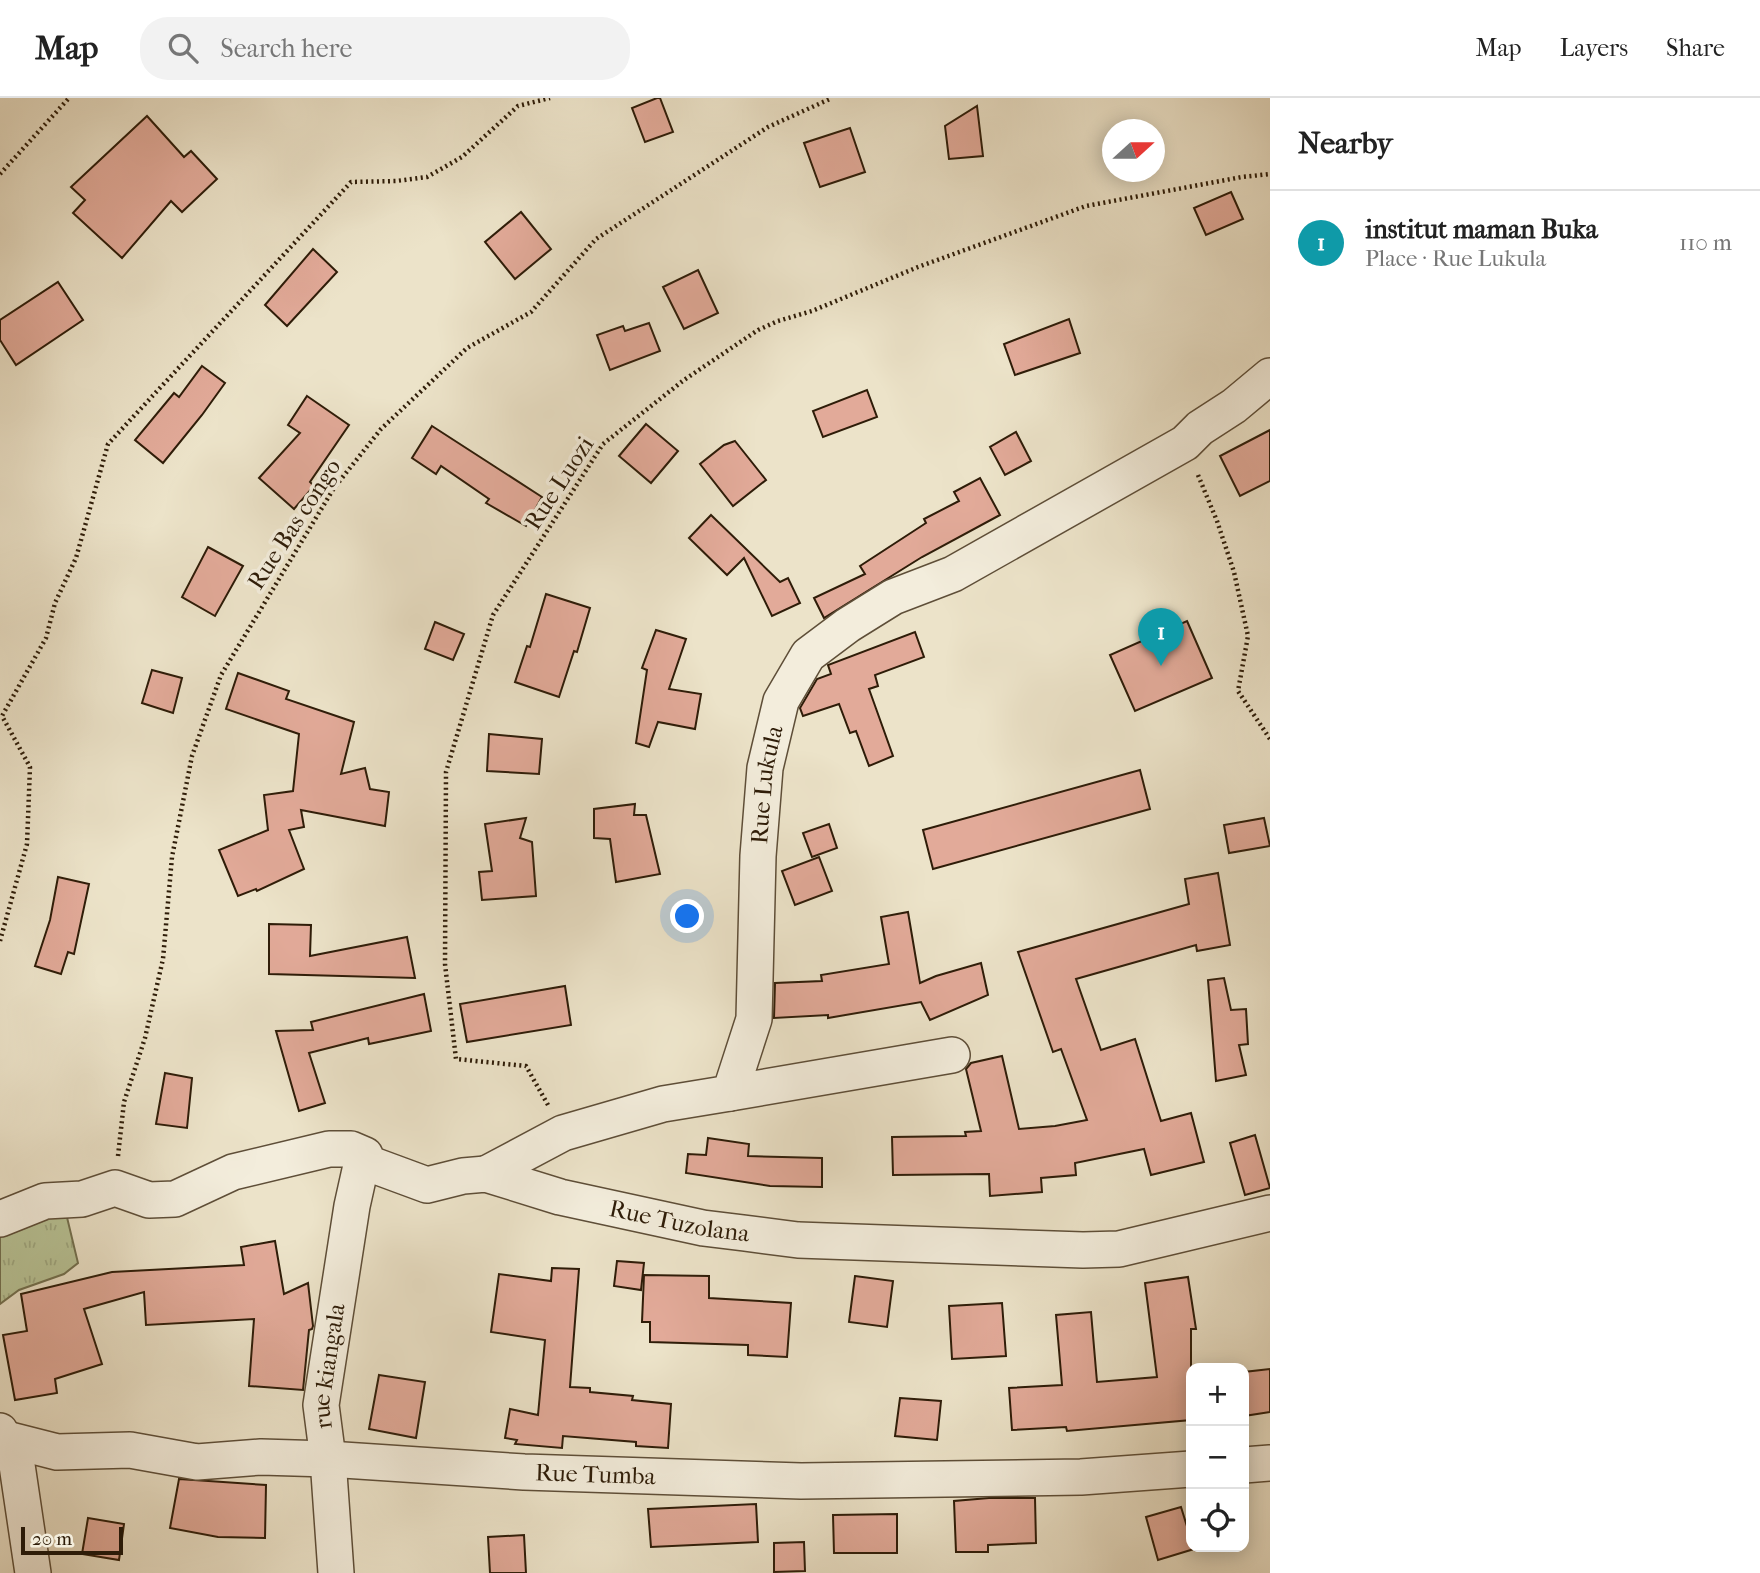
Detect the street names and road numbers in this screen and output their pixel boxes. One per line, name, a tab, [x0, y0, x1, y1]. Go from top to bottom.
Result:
street label: Rue Luozi	[519, 431, 599, 535]
street label: Rue Bas congo	[241, 454, 347, 594]
street label: Rue Lukula	[745, 722, 789, 845]
street label: Rue Tuzolana	[607, 1194, 752, 1248]
street label: rue kiangala	[307, 1300, 351, 1431]
street label: Rue Tumba	[535, 1458, 657, 1490]

